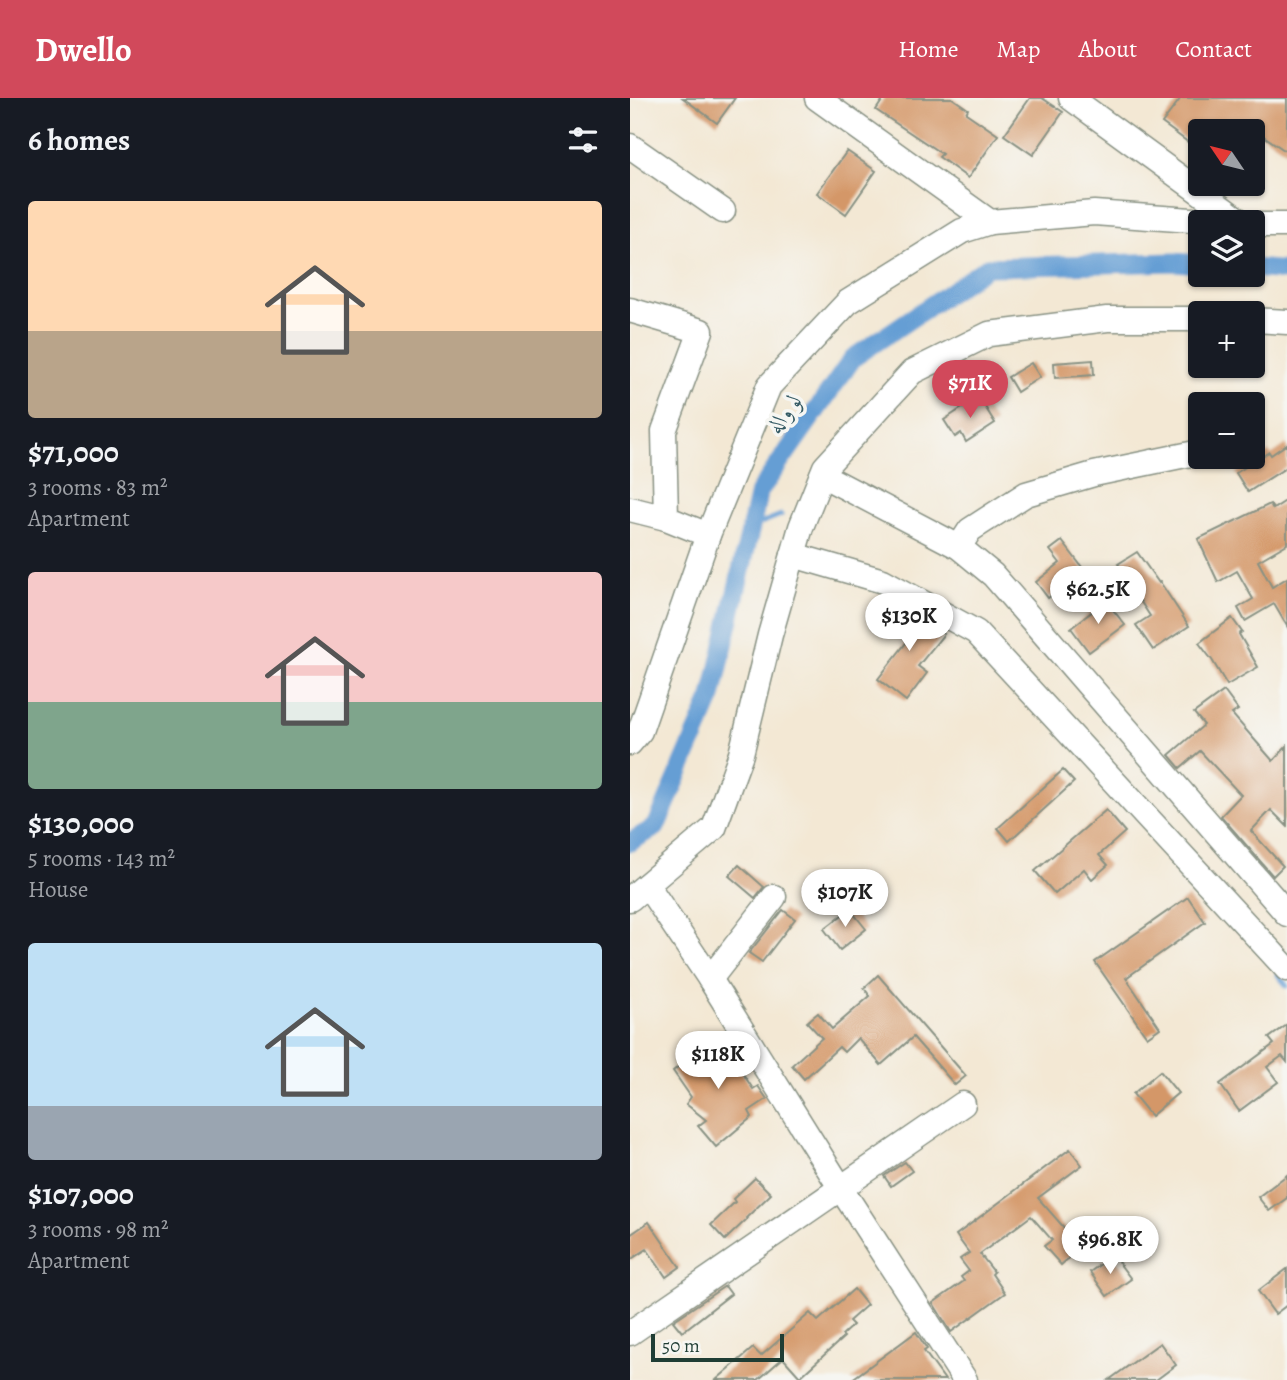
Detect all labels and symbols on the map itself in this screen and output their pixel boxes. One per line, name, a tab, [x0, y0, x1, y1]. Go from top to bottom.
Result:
north arrow	[1188, 119, 1265, 196]
pin: $71K	[929, 360, 1011, 420]
water label: لو واله	[760, 387, 809, 440]
pin: $62.5K	[1041, 566, 1155, 626]
pin: $130K	[860, 594, 958, 653]
pin: $107K	[796, 870, 894, 929]
pin: $118K	[669, 1032, 767, 1091]
pin: $96.8K	[1053, 1216, 1167, 1276]
scale bar	[651, 1331, 784, 1363]

